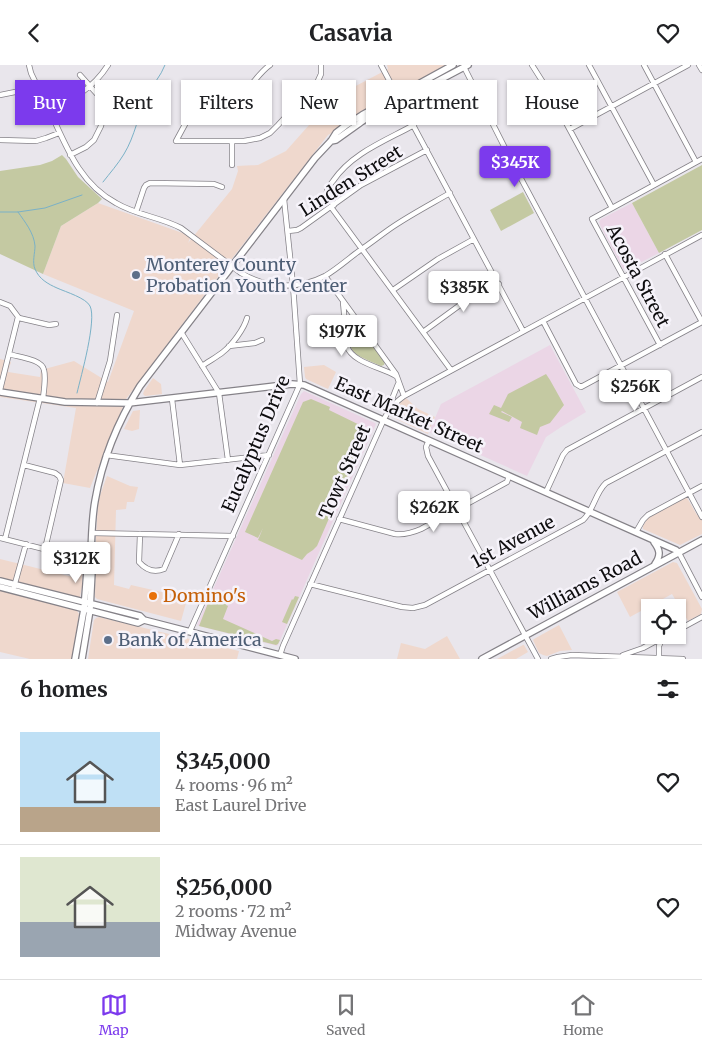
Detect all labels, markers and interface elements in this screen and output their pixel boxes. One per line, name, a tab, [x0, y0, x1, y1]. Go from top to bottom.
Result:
icon: back	[20, 19, 48, 47]
text: Casavia	[309, 19, 393, 47]
icon: heart	[654, 19, 682, 47]
chip: Buy	[15, 80, 85, 125]
chip: Rent	[95, 80, 171, 125]
chip: Filters	[181, 80, 272, 125]
chip: New	[282, 80, 356, 125]
chip: Apartment	[366, 80, 497, 125]
chip: House	[507, 80, 597, 125]
street label: Linden Street	[295, 140, 406, 221]
pin: $345K	[480, 145, 550, 188]
text: $345K	[490, 152, 540, 172]
street label: Acosta Street	[601, 219, 675, 331]
place label: Monterey County Probation Youth Center	[146, 253, 347, 297]
marker: Monterey County Probation Youth Center	[130, 269, 142, 281]
pin: $385K	[429, 271, 499, 313]
text: $385K	[439, 277, 489, 297]
pin: $197K	[307, 315, 377, 357]
text: $197K	[318, 321, 366, 341]
pin: $256K	[600, 369, 670, 412]
street label: East Market Street	[331, 371, 487, 458]
street label: Eucalyptus Drive	[216, 372, 295, 516]
text: $256K	[610, 376, 660, 396]
street label: Towt Street	[314, 421, 376, 522]
pin: $262K	[399, 491, 469, 533]
text: $262K	[409, 497, 459, 517]
street label: 1st Avenue	[467, 510, 558, 573]
pin: $312K	[41, 541, 111, 584]
street label: Williams Road	[523, 546, 645, 626]
text: $312K	[52, 548, 100, 568]
place label: Domino's	[163, 584, 246, 607]
marker: Domino's	[147, 590, 159, 602]
map controls	[641, 599, 686, 644]
button: locate	[641, 599, 686, 644]
place label: Bank of America	[118, 628, 262, 651]
marker: Bank of America	[102, 634, 114, 646]
icon: filters	[654, 675, 682, 703]
text: 6 homes	[20, 676, 108, 703]
text: $345,000	[175, 748, 271, 775]
icon: home	[60, 752, 120, 812]
icon: heart	[654, 768, 682, 796]
text: 4 rooms · 96 m²	[175, 775, 293, 795]
text: East Laurel Drive	[175, 795, 306, 815]
text: $256,000	[175, 874, 272, 901]
icon: home	[60, 877, 120, 937]
icon: heart	[654, 893, 682, 921]
text: 2 rooms · 72 m²	[175, 901, 291, 921]
text: Midway Avenue	[175, 921, 297, 941]
tab: Map	[99, 991, 129, 1039]
tab: Saved	[326, 991, 366, 1039]
tab: Home	[563, 991, 603, 1039]

